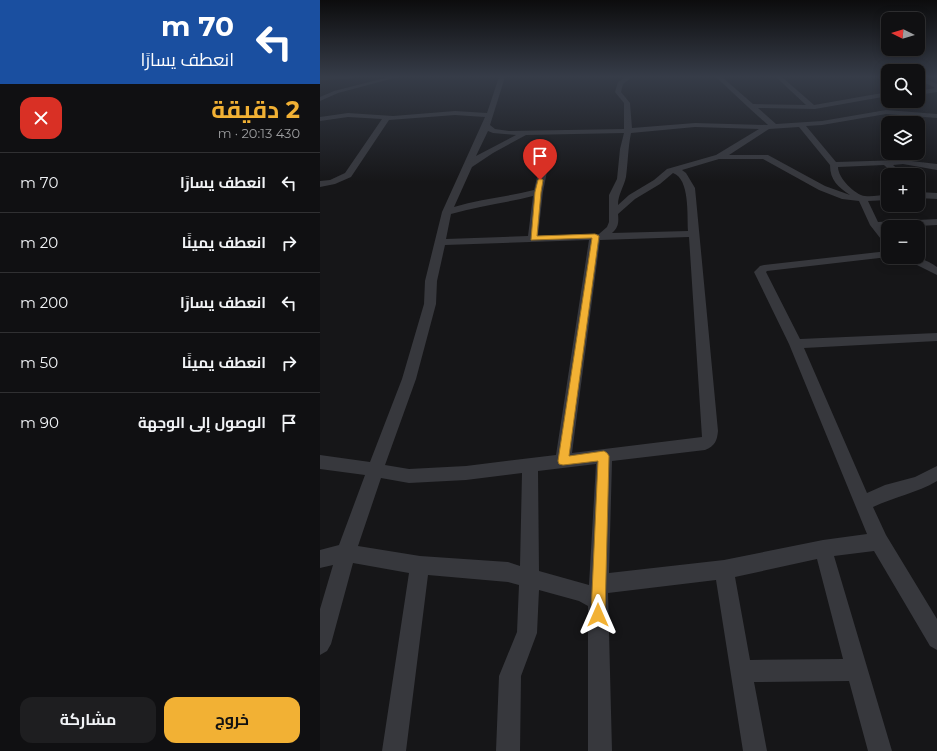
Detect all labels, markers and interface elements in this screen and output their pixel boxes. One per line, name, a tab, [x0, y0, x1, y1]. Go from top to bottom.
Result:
text: 70 m	[161, 9, 234, 43]
north arrow	[881, 12, 925, 56]
map controls	[881, 12, 925, 264]
icon: left	[248, 16, 300, 68]
text: انعطف يسارًا	[141, 49, 234, 71]
button: search	[881, 64, 925, 108]
text: 2 دقيقة	[211, 95, 300, 124]
button: close	[20, 97, 62, 139]
button: layers	[881, 116, 925, 160]
text: 430 m · 20:13	[218, 125, 300, 141]
pin	[523, 139, 557, 180]
icon: arrive	[529, 145, 551, 167]
button: +	[881, 168, 925, 212]
icon: left	[278, 172, 300, 194]
text: 70 m	[20, 173, 58, 192]
text: انعطف يسارًا	[180, 173, 266, 192]
button: −	[881, 220, 925, 264]
icon: right	[278, 232, 300, 254]
text: 20 m	[20, 233, 58, 252]
text: انعطف يمينًا	[182, 233, 266, 252]
icon: left	[278, 292, 300, 314]
text: 200 m	[20, 293, 68, 312]
text: انعطف يسارًا	[180, 293, 266, 312]
icon: right	[278, 352, 300, 374]
text: 50 m	[20, 353, 58, 372]
text: انعطف يمينًا	[182, 353, 266, 372]
icon: arrive	[278, 412, 300, 434]
text: 90 m	[20, 413, 59, 432]
text: الوصول إلى الوجهة	[138, 413, 266, 432]
position arrow	[577, 594, 619, 636]
button: مشاركة	[20, 697, 156, 743]
button: خروج	[164, 697, 300, 743]

